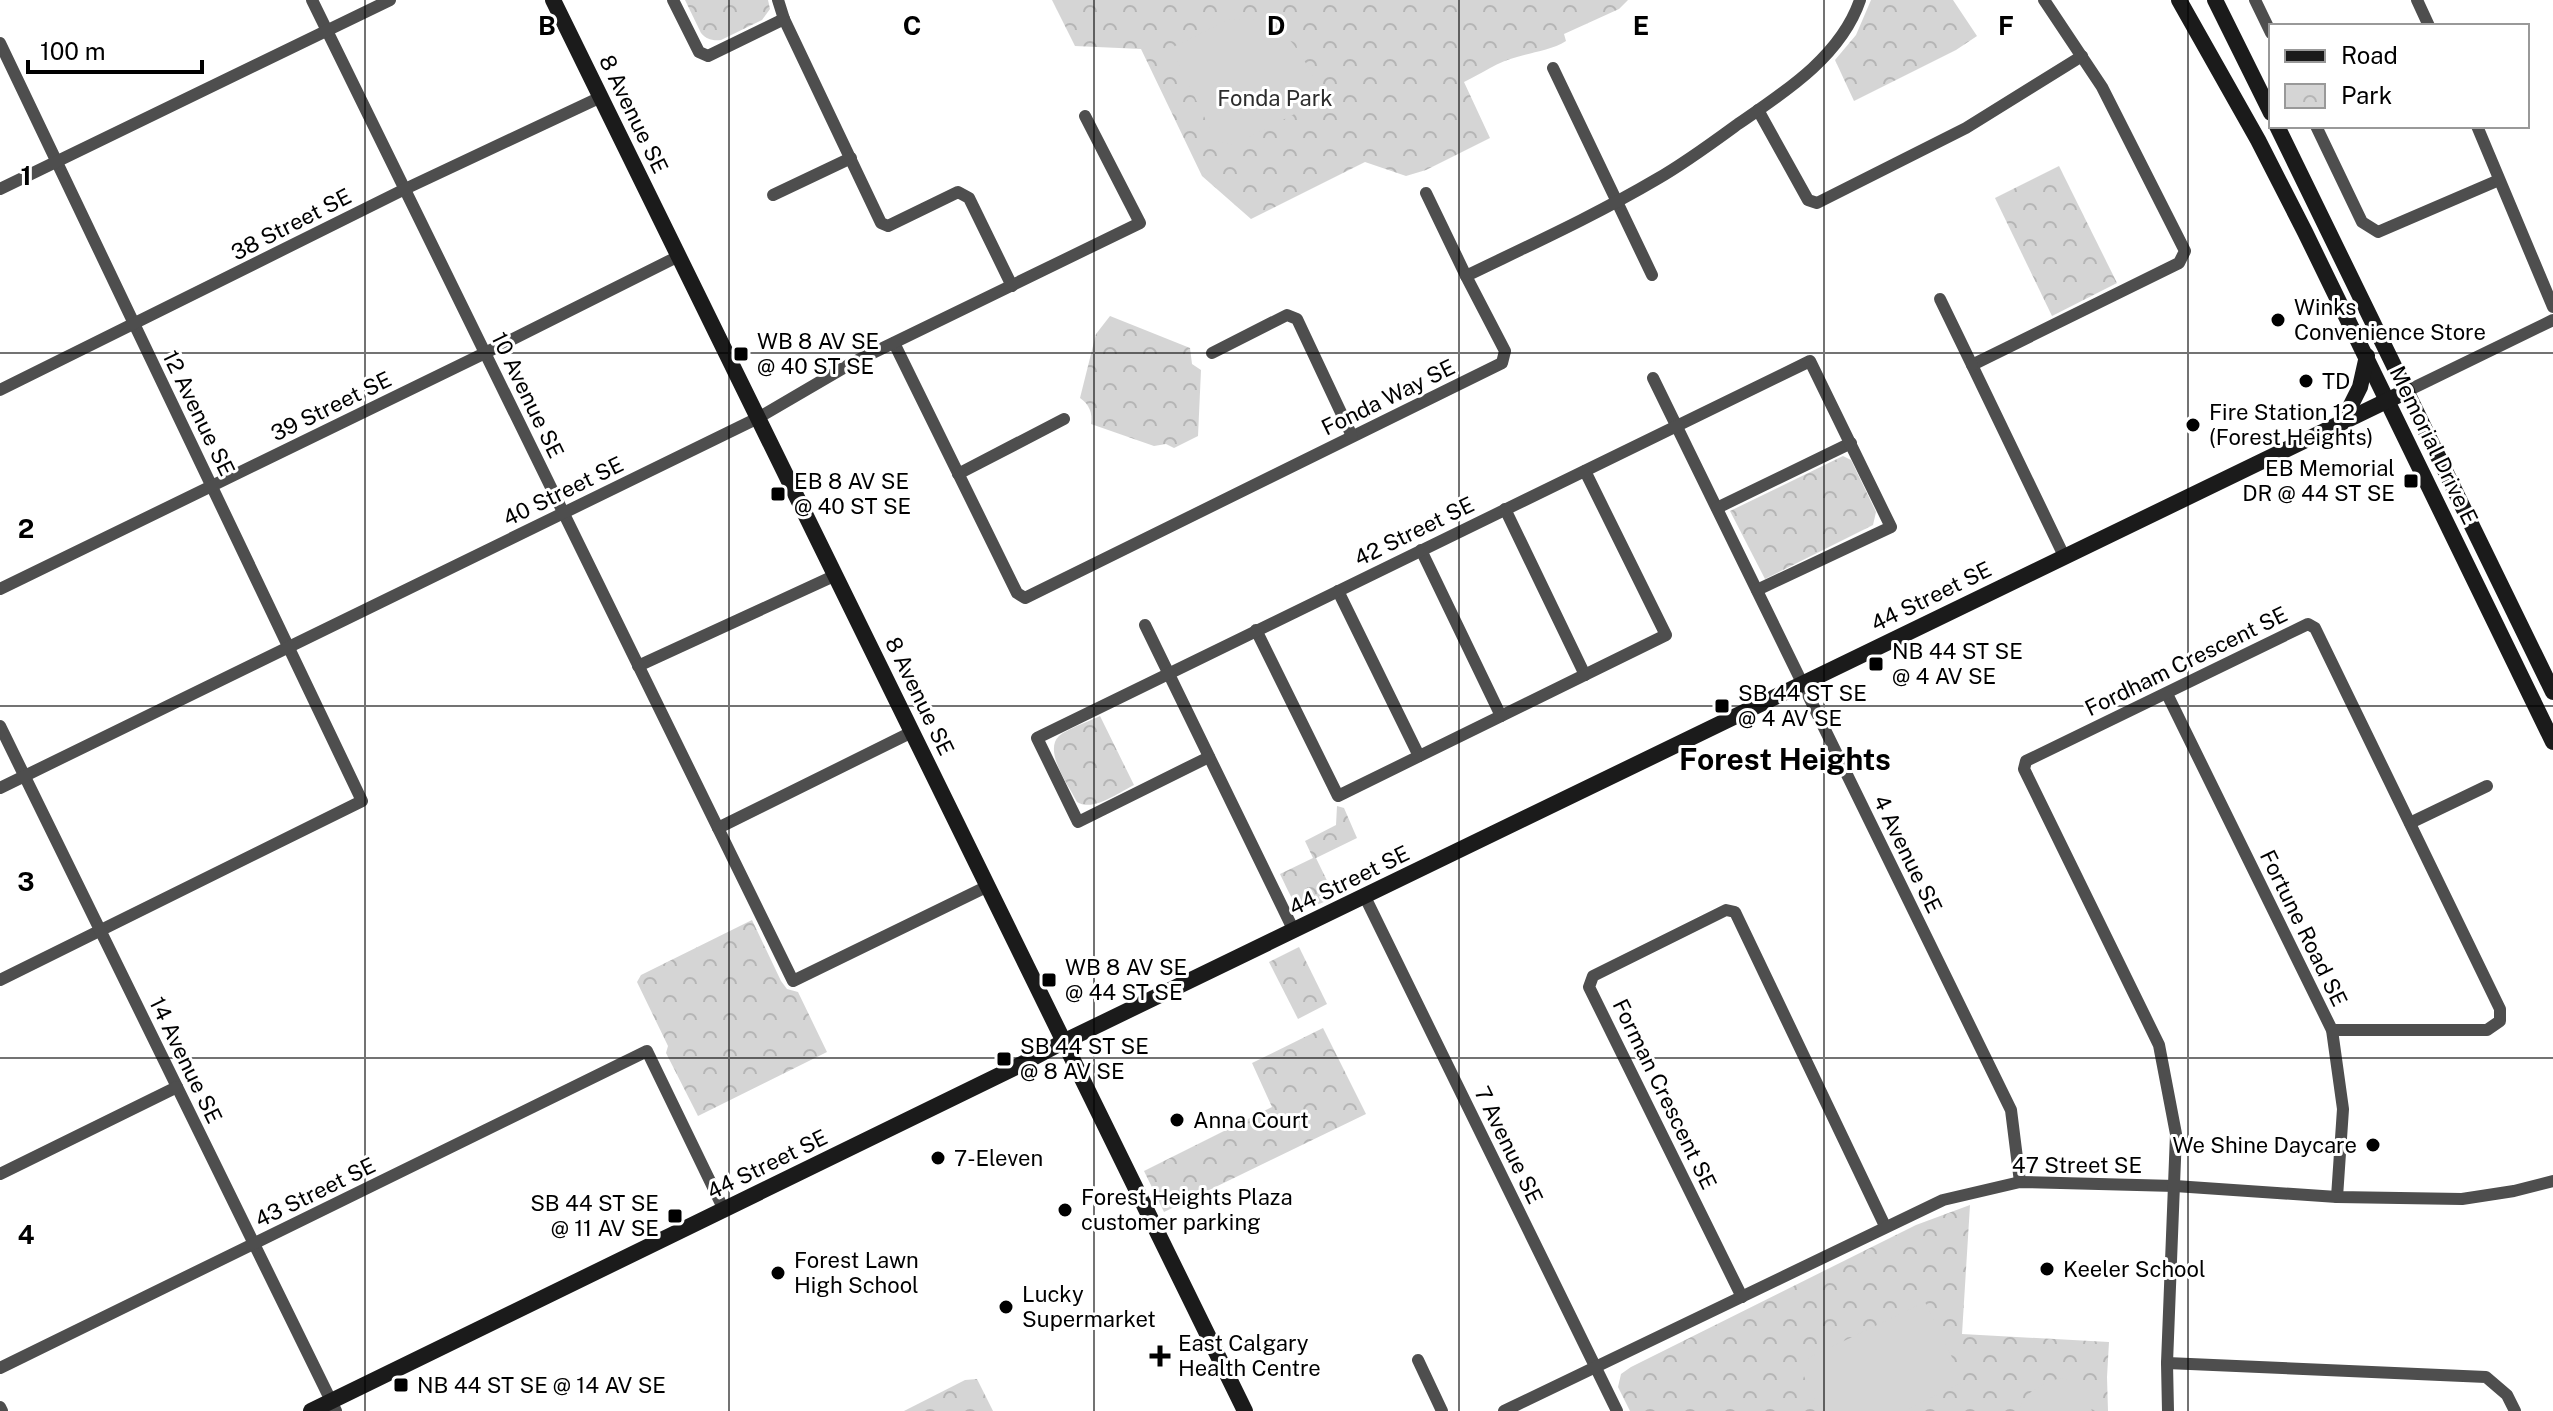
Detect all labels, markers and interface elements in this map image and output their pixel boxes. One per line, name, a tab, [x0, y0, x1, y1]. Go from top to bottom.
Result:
text: B	[538, 10, 556, 41]
text: C	[903, 10, 921, 41]
text: D	[1267, 10, 1285, 41]
text: E	[1633, 10, 1649, 41]
text: F	[1998, 10, 2014, 41]
scale bar	[28, 24, 202, 74]
legend	[2269, 24, 2529, 128]
text: 100 m	[40, 37, 106, 65]
text: Road	[2341, 41, 2398, 69]
street label: 8 Avenue SE	[594, 50, 674, 178]
text: Park	[2341, 81, 2392, 109]
park label: Fonda Park	[1217, 85, 1333, 111]
text: 1	[20, 160, 32, 191]
street label: 38 Street SE	[227, 183, 355, 265]
place label: Winks Convenience Store	[2294, 294, 2486, 345]
marker: Winks Convenience Store	[2269, 311, 2287, 329]
street label: 10 Avenue SE	[486, 328, 570, 462]
place label: WB 8 AV SE @ 40 ST SE	[757, 328, 879, 379]
marker: WB 8 AV SE @ 40 ST SE	[732, 345, 750, 363]
street label: 12 Avenue SE	[157, 346, 241, 480]
street label: Fonda Way SE	[1317, 353, 1459, 441]
street label: Memorial Drive E	[2384, 362, 2484, 528]
street label: 39 Street SE	[267, 366, 395, 446]
place label: TD	[2322, 368, 2350, 394]
marker: TD	[2297, 372, 2315, 390]
place label: Fire Station 12 (Forest Heights)	[2209, 399, 2373, 450]
marker: Fire Station 12 (Forest Heights)	[2184, 416, 2202, 434]
street label: 40 Street SE	[499, 451, 627, 531]
place label: EB Memorial DR @ 44 ST SE	[2242, 455, 2395, 506]
place label: EB 8 AV SE @ 40 ST SE	[794, 468, 911, 519]
marker: EB Memorial DR @ 44 ST SE	[2402, 472, 2420, 490]
marker: EB 8 AV SE @ 40 ST SE	[769, 485, 787, 503]
street label: 42 Street SE	[1350, 491, 1478, 571]
text: 2	[18, 513, 34, 544]
street label: 44 Street SE	[1866, 556, 1996, 636]
street label: Fordham Crescent SE	[2081, 601, 2291, 721]
street label: 8 Avenue SE	[880, 632, 960, 760]
place label: NB 44 ST SE @ 4 AV SE	[1892, 638, 2023, 689]
marker: NB 44 ST SE @ 4 AV SE	[1867, 655, 1885, 673]
place label: SB 44 ST SE @ 4 AV SE	[1738, 680, 1867, 731]
marker: SB 44 ST SE @ 4 AV SE	[1713, 697, 1731, 715]
district label: Forest Heights	[1679, 741, 1891, 777]
street label: 4 Avenue SE	[1868, 791, 1948, 917]
street label: 44 Street SE	[1284, 840, 1414, 920]
street label: Fortune Road SE	[2255, 845, 2353, 1011]
text: 3	[17, 866, 35, 897]
place label: WB 8 AV SE @ 44 ST SE	[1065, 954, 1187, 1005]
marker: WB 8 AV SE @ 44 ST SE	[1040, 971, 1058, 989]
street label: 14 Avenue SE	[144, 993, 228, 1127]
street label: Forman Crescent SE	[1608, 994, 1722, 1194]
place label: SB 44 ST SE @ 8 AV SE	[1020, 1033, 1149, 1084]
marker: SB 44 ST SE @ 8 AV SE	[995, 1050, 1013, 1068]
street label: 7 Avenue SE	[1469, 1082, 1549, 1208]
place label: Anna Court	[1193, 1107, 1309, 1133]
marker: Anna Court	[1168, 1111, 1186, 1129]
street label: 44 Street SE	[702, 1124, 832, 1204]
place label: We Shine Daycare	[2173, 1132, 2357, 1158]
marker: We Shine Daycare	[2364, 1136, 2382, 1154]
place label: 7-Eleven	[954, 1145, 1043, 1171]
marker: 7-Eleven	[929, 1149, 947, 1167]
street label: 43 Street SE	[250, 1152, 380, 1232]
street label: 47 Street SE	[2012, 1152, 2142, 1178]
place label: Forest Heights Plaza customer parking	[1081, 1184, 1293, 1235]
place label: SB 44 ST SE @ 11 AV SE	[530, 1190, 659, 1241]
marker: Forest Heights Plaza customer parking	[1056, 1201, 1074, 1219]
marker: SB 44 ST SE @ 11 AV SE	[666, 1207, 684, 1225]
text: 4	[17, 1219, 35, 1250]
place label: Forest Lawn High School	[794, 1247, 919, 1298]
place label: Keeler School	[2063, 1256, 2206, 1282]
marker: Keeler School	[2038, 1260, 2056, 1278]
marker: Forest Lawn High School	[769, 1264, 787, 1282]
place label: Lucky Supermarket	[1022, 1281, 1156, 1332]
marker: Lucky Supermarket	[997, 1298, 1015, 1316]
place label: East Calgary Health Centre	[1178, 1330, 1321, 1381]
marker: East Calgary Health Centre	[1149, 1345, 1171, 1367]
place label: NB 44 ST SE @ 14 AV SE	[417, 1372, 666, 1398]
marker: NB 44 ST SE @ 14 AV SE	[392, 1376, 410, 1394]

